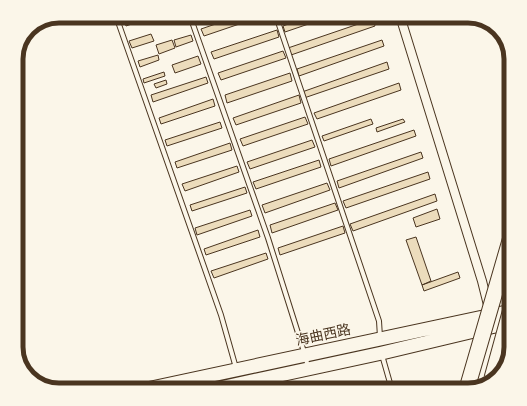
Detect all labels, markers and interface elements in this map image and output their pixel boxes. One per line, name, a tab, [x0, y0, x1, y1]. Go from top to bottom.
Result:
street label: 海曲西路	[294, 319, 352, 349]

